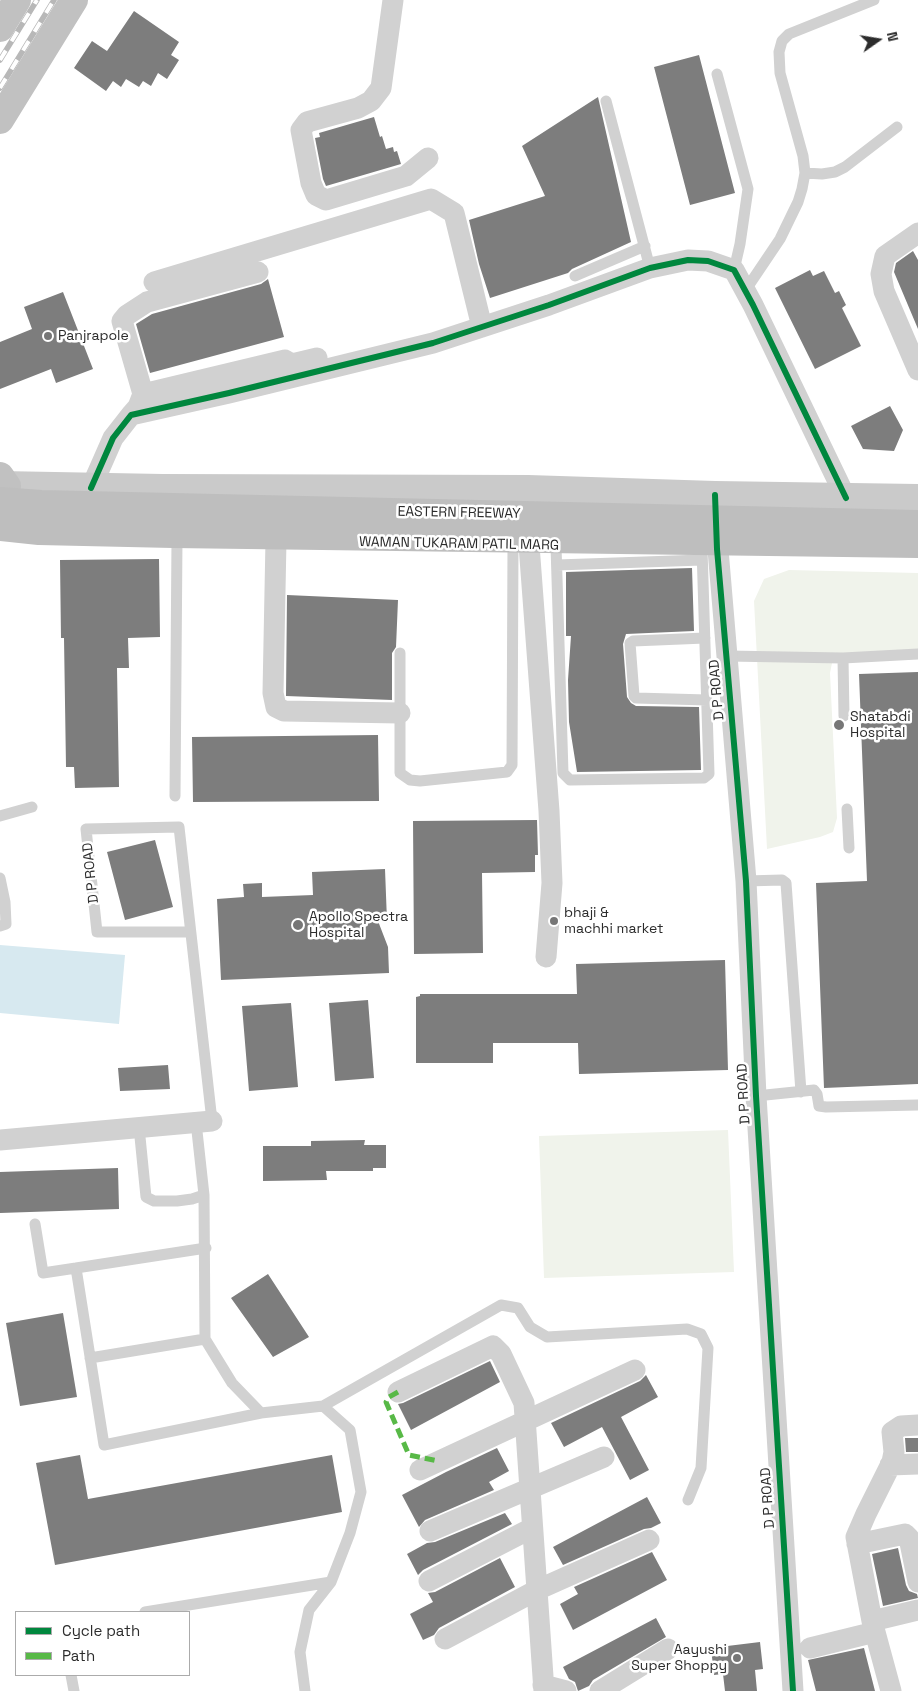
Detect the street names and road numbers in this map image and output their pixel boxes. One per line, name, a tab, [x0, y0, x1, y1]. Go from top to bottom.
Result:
street label: EASTERN FREEWAY	[397, 504, 521, 522]
street label: WAMAN TUKARAM PATIL MARG	[359, 534, 559, 554]
street label: D P ROAD	[706, 659, 728, 721]
street label: D P ROAD	[79, 842, 103, 904]
street label: D P ROAD	[734, 1063, 754, 1125]
street label: D P ROAD	[757, 1467, 779, 1529]

